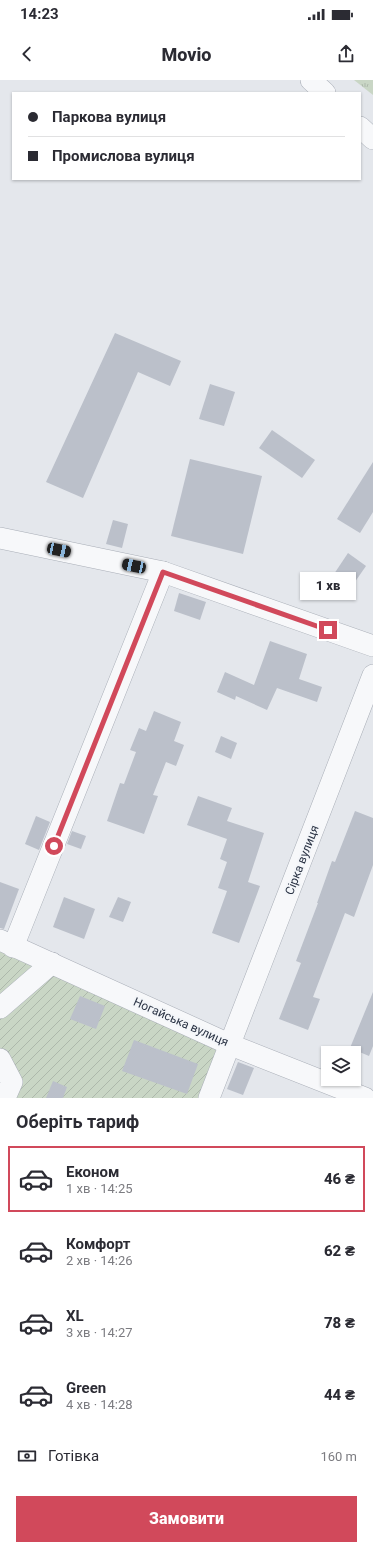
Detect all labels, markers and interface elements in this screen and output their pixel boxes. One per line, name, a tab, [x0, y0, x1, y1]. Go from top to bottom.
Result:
text: 14:23	[20, 5, 59, 23]
icon: back	[16, 43, 38, 65]
icon: share	[335, 43, 357, 65]
text: Movio	[162, 44, 211, 65]
text: Паркова вулиця	[52, 108, 166, 126]
text: Промислова вулиця	[52, 147, 195, 165]
car	[46, 542, 72, 558]
car	[121, 558, 147, 574]
callout: 1 хв	[300, 572, 356, 600]
text: 1 хв	[316, 578, 340, 593]
route end	[319, 621, 337, 639]
street label: Сірка вулиця	[282, 823, 322, 897]
route start	[45, 837, 63, 855]
street label: Ногайська вулиця	[131, 995, 231, 1049]
map controls	[321, 1046, 361, 1086]
button: layers	[321, 1046, 361, 1086]
text: Оберіть тариф	[16, 1111, 139, 1132]
icon: car	[18, 1161, 54, 1197]
text: Економ	[66, 1163, 119, 1181]
text: 46 ₴	[324, 1170, 355, 1188]
text: 1 хв · 14:25	[66, 1181, 133, 1196]
icon: car	[18, 1233, 54, 1269]
text: Комфорт	[66, 1235, 130, 1253]
text: 62 ₴	[324, 1242, 355, 1260]
text: 2 хв · 14:26	[66, 1253, 133, 1268]
icon: car	[18, 1305, 54, 1341]
text: XL	[66, 1307, 84, 1325]
text: 78 ₴	[324, 1314, 355, 1332]
text: 3 хв · 14:27	[66, 1325, 133, 1340]
icon: car	[18, 1377, 54, 1413]
text: Green	[66, 1379, 106, 1397]
text: 44 ₴	[324, 1386, 355, 1404]
text: 4 хв · 14:28	[66, 1397, 133, 1412]
icon: cash	[16, 1445, 38, 1467]
text: Готівка	[48, 1447, 99, 1465]
text: 160 m	[320, 1449, 357, 1464]
button: Замовити	[16, 1496, 357, 1542]

